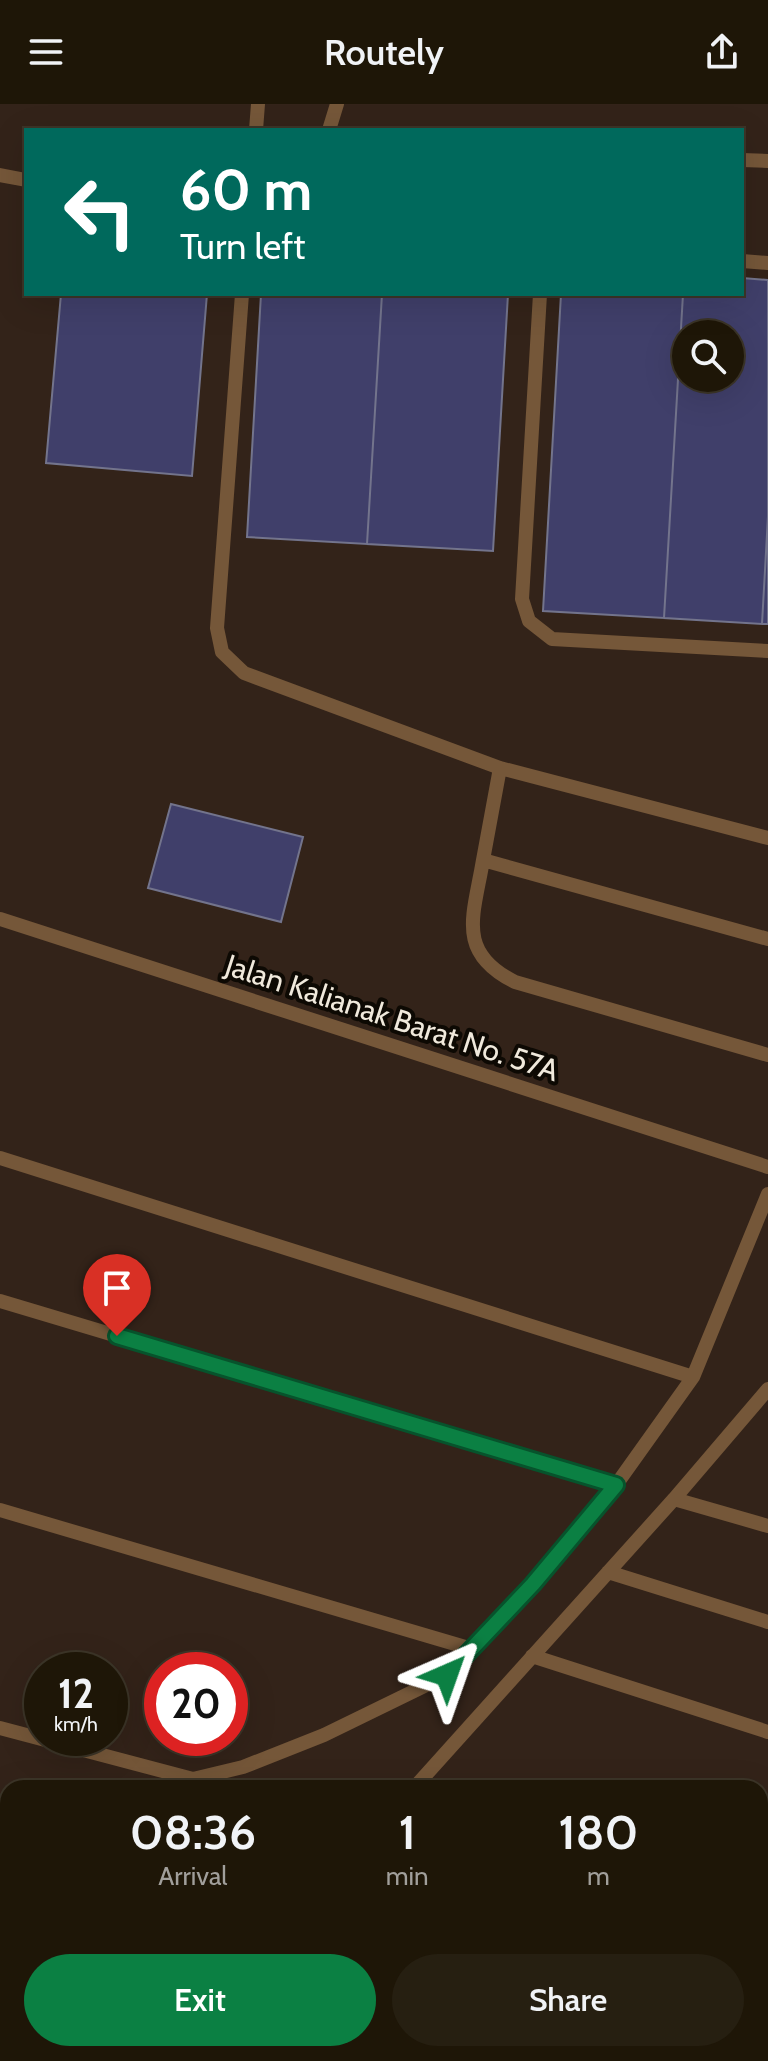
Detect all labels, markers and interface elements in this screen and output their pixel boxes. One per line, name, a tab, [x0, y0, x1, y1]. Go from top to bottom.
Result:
icon: menu	[24, 30, 68, 74]
text: Routely	[324, 30, 444, 74]
icon: share	[700, 30, 744, 74]
text: 60 m	[180, 156, 312, 224]
icon: left	[48, 160, 152, 264]
text: Turn left	[180, 224, 305, 268]
map controls	[672, 320, 744, 392]
button: search	[672, 320, 744, 392]
street label: Jalan Kalianak Barat No. 57A	[220, 946, 564, 1089]
pin	[83, 1254, 151, 1336]
icon: arrive	[95, 1266, 139, 1310]
position arrow	[405, 1633, 489, 1717]
speed limit sign: 20	[144, 1652, 248, 1756]
text: 12	[58, 1669, 94, 1718]
text: km/h	[54, 1712, 98, 1736]
text: 08:36	[130, 1803, 256, 1861]
text: 1	[399, 1803, 416, 1861]
text: 180	[558, 1803, 638, 1861]
text: Arrival	[158, 1860, 228, 1892]
text: min	[386, 1860, 429, 1892]
text: m	[587, 1860, 610, 1892]
button: Exit	[24, 1954, 376, 2046]
button: Share	[392, 1954, 744, 2046]

